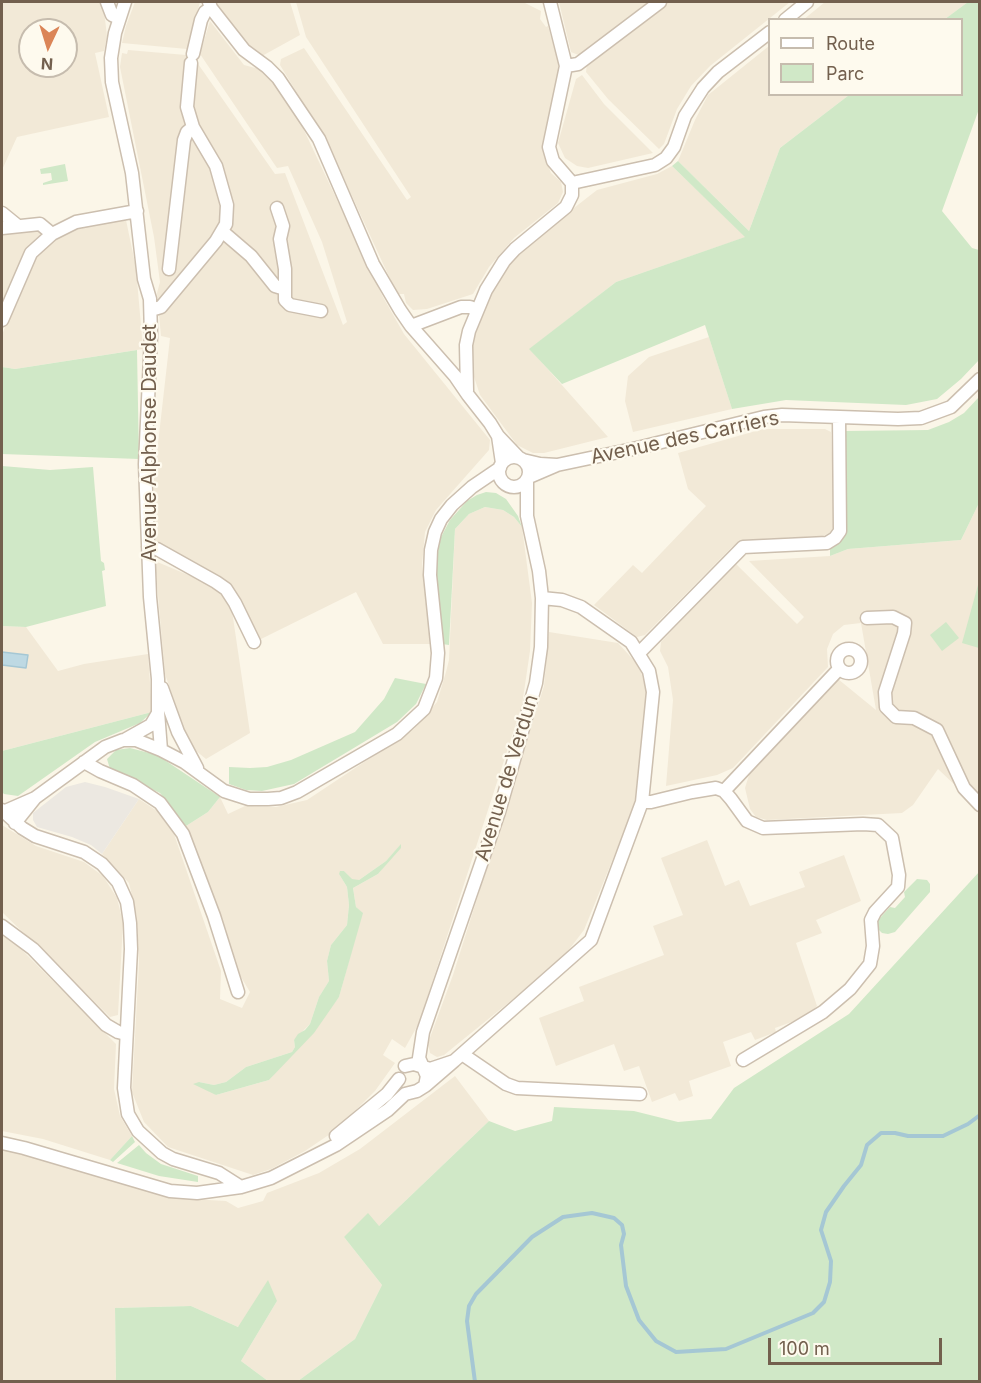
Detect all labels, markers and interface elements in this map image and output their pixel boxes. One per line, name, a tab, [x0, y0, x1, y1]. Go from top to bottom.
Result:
north arrow	[18, 18, 78, 78]
legend	[768, 18, 963, 96]
text: Route	[826, 33, 875, 54]
text: N	[40, 54, 54, 74]
text: Parc	[826, 63, 864, 84]
street label: Avenue Alphonse Daudet	[138, 324, 162, 562]
street label: Avenue des Carriers	[589, 406, 781, 470]
street label: Avenue de Verdun	[470, 692, 544, 864]
scale bar	[771, 1326, 945, 1364]
text: 100 m	[779, 1338, 830, 1359]

